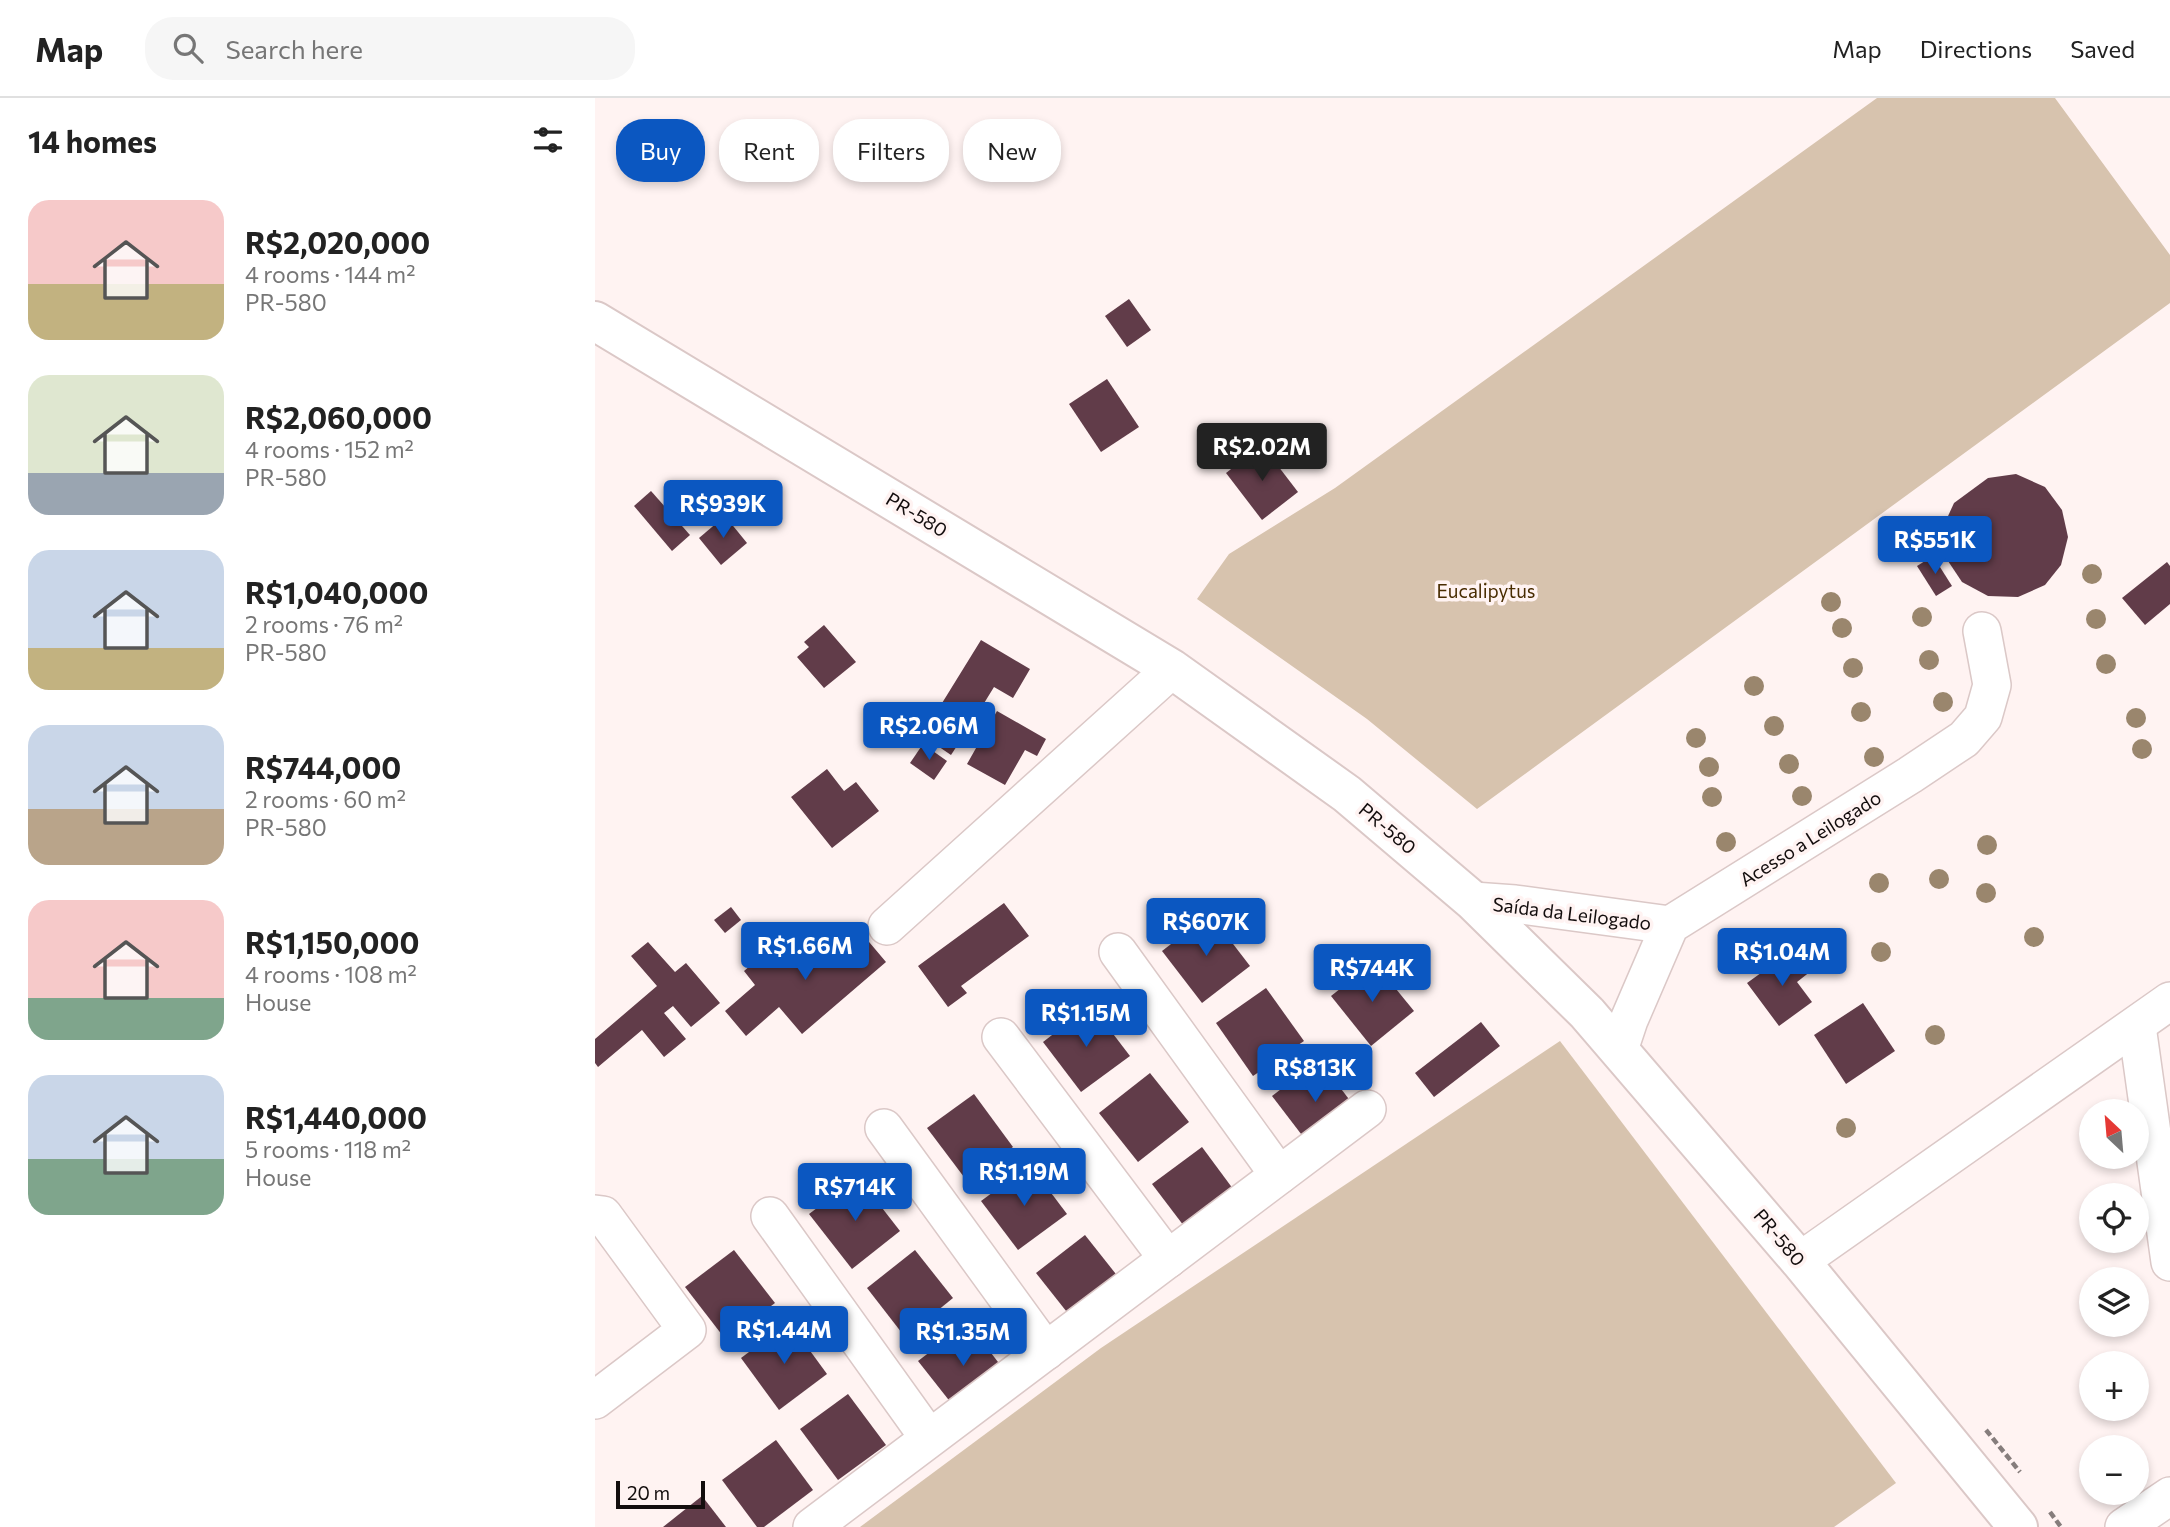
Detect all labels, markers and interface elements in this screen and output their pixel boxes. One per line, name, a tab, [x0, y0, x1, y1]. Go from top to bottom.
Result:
search box	[145, 17, 635, 80]
text: Map	[35, 28, 103, 69]
icon: search	[169, 29, 207, 67]
text: Search here	[225, 33, 363, 64]
text: Map	[1832, 34, 1882, 63]
text: Directions	[1920, 34, 2032, 63]
text: Saved	[2070, 34, 2135, 63]
chip: Buy	[616, 119, 705, 182]
chip: Rent	[719, 119, 819, 182]
chip: Filters	[833, 119, 949, 182]
chip: New	[963, 119, 1061, 182]
icon: filters	[529, 121, 567, 159]
text: 14 homes	[28, 122, 157, 159]
text: R$2,020,000	[245, 223, 430, 260]
icon: home	[84, 228, 168, 312]
text: 4 rooms · 144 m²	[245, 260, 415, 288]
text: PR-580	[245, 288, 327, 316]
text: R$2,060,000	[245, 398, 432, 435]
icon: home	[84, 403, 168, 487]
pin: R$2.02M	[1197, 424, 1327, 483]
text: R$2.02M	[1213, 432, 1311, 460]
text: 4 rooms · 152 m²	[245, 435, 414, 463]
text: PR-580	[245, 463, 327, 491]
pin: R$939K	[666, 480, 780, 540]
street label: PR-580	[882, 487, 952, 541]
text: R$939K	[680, 489, 766, 517]
pin: R$551K	[1878, 517, 1992, 576]
text: R$551K	[1894, 525, 1976, 553]
text: R$1,040,000	[245, 573, 428, 610]
icon: home	[84, 578, 168, 662]
park label: Eucalipytus	[1437, 579, 1535, 602]
text: 2 rooms · 76 m²	[245, 610, 403, 638]
text: PR-580	[245, 638, 327, 666]
pin: R$2.06M	[864, 702, 994, 762]
text: R$2.06M	[879, 711, 979, 739]
text: R$744,000	[245, 748, 401, 785]
icon: home	[84, 753, 168, 837]
text: 2 rooms · 60 m²	[245, 785, 406, 813]
street label: Acesso a Leilogado	[1735, 785, 1885, 891]
street label: PR-580	[1355, 797, 1421, 859]
text: PR-580	[245, 813, 327, 841]
street label: Saída da Leilogado	[1491, 892, 1653, 934]
pin: R$607K	[1149, 898, 1263, 958]
text: R$607K	[1162, 907, 1250, 935]
pin: R$1.66M	[740, 922, 870, 982]
text: R$1,150,000	[245, 923, 419, 960]
icon: home	[84, 928, 168, 1012]
pin: R$1.04M	[1717, 928, 1847, 988]
text: R$1.66M	[757, 931, 853, 959]
text: R$1.04M	[1734, 937, 1830, 965]
pin: R$744K	[1315, 944, 1429, 1004]
text: R$744K	[1330, 953, 1414, 981]
text: 4 rooms · 108 m²	[245, 960, 417, 988]
text: House	[245, 988, 311, 1016]
pin: R$1.15M	[1021, 990, 1151, 1049]
text: R$1.15M	[1041, 998, 1131, 1026]
pin: R$813K	[1258, 1044, 1372, 1104]
text: R$813K	[1273, 1053, 1357, 1081]
text: R$1,440,000	[245, 1098, 427, 1135]
north arrow	[2079, 1099, 2149, 1169]
map controls	[2079, 1099, 2149, 1505]
icon: home	[84, 1103, 168, 1187]
text: 5 rooms · 118 m²	[245, 1135, 411, 1163]
pin: R$1.19M	[959, 1148, 1089, 1208]
text: R$1.19M	[979, 1157, 1069, 1185]
text: House	[245, 1163, 311, 1191]
pin: R$714K	[798, 1164, 912, 1223]
text: R$714K	[814, 1172, 896, 1200]
button: locate	[2079, 1183, 2149, 1253]
street label: PR-580	[1749, 1204, 1811, 1270]
button: layers	[2079, 1267, 2149, 1337]
pin: R$1.44M	[719, 1306, 849, 1366]
pin: R$1.35M	[898, 1308, 1028, 1368]
text: R$1.44M	[736, 1315, 832, 1343]
text: R$1.35M	[916, 1317, 1010, 1345]
button: +	[2079, 1351, 2149, 1421]
button: −	[2079, 1435, 2149, 1505]
scale bar	[616, 1478, 705, 1510]
text: 20 m	[627, 1481, 670, 1504]

